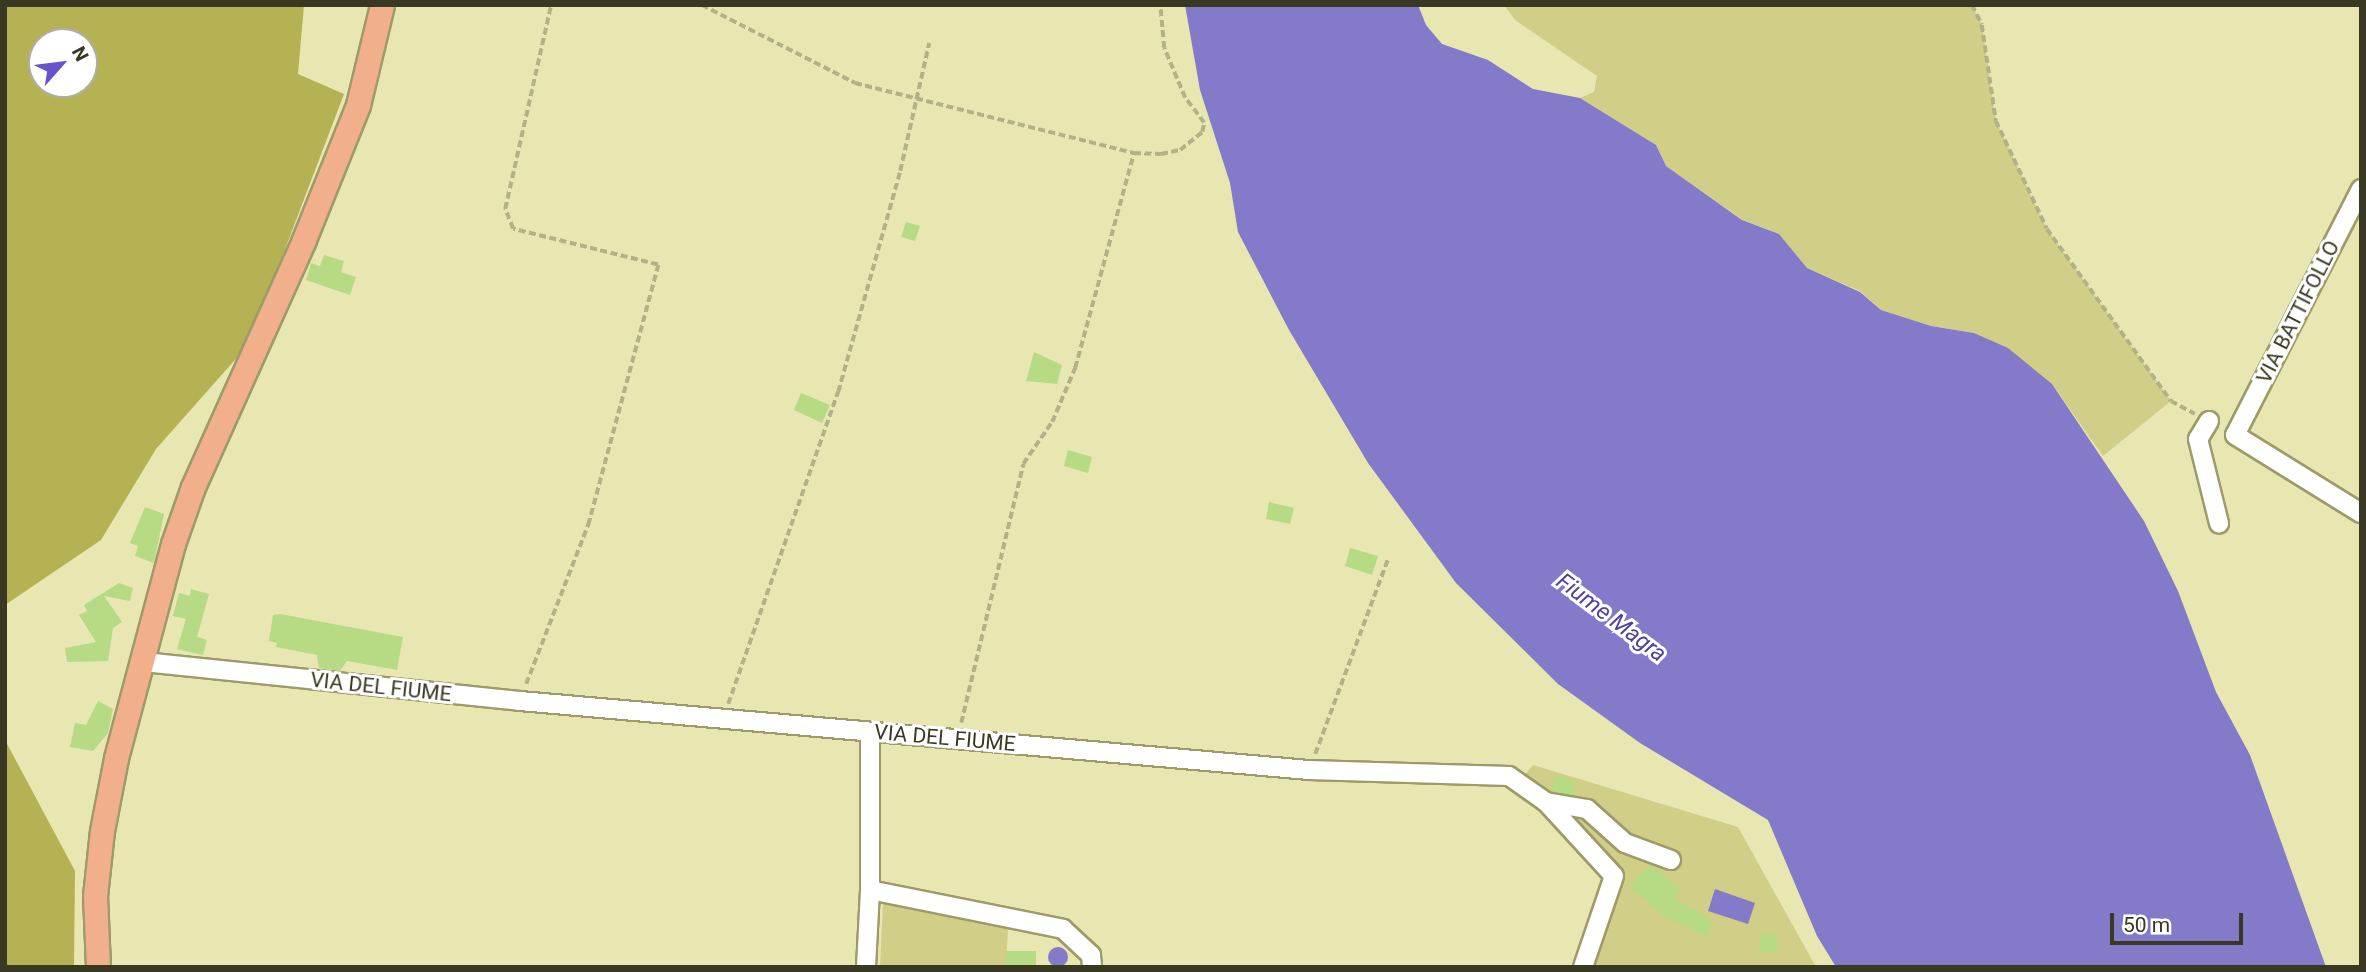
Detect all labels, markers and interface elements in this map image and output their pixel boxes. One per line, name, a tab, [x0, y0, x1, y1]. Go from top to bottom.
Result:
north arrow	[28, 28, 98, 98]
text: N	[67, 43, 94, 65]
street label: VIA BATTIFOLLO	[2251, 236, 2345, 388]
water label: Fiume Magra	[1551, 568, 1671, 668]
street label: VIA DEL FIUME	[309, 667, 453, 707]
street label: VIA DEL FIUME	[873, 719, 1017, 757]
scale bar	[2114, 898, 2247, 942]
text: 50 m	[2123, 913, 2170, 937]

